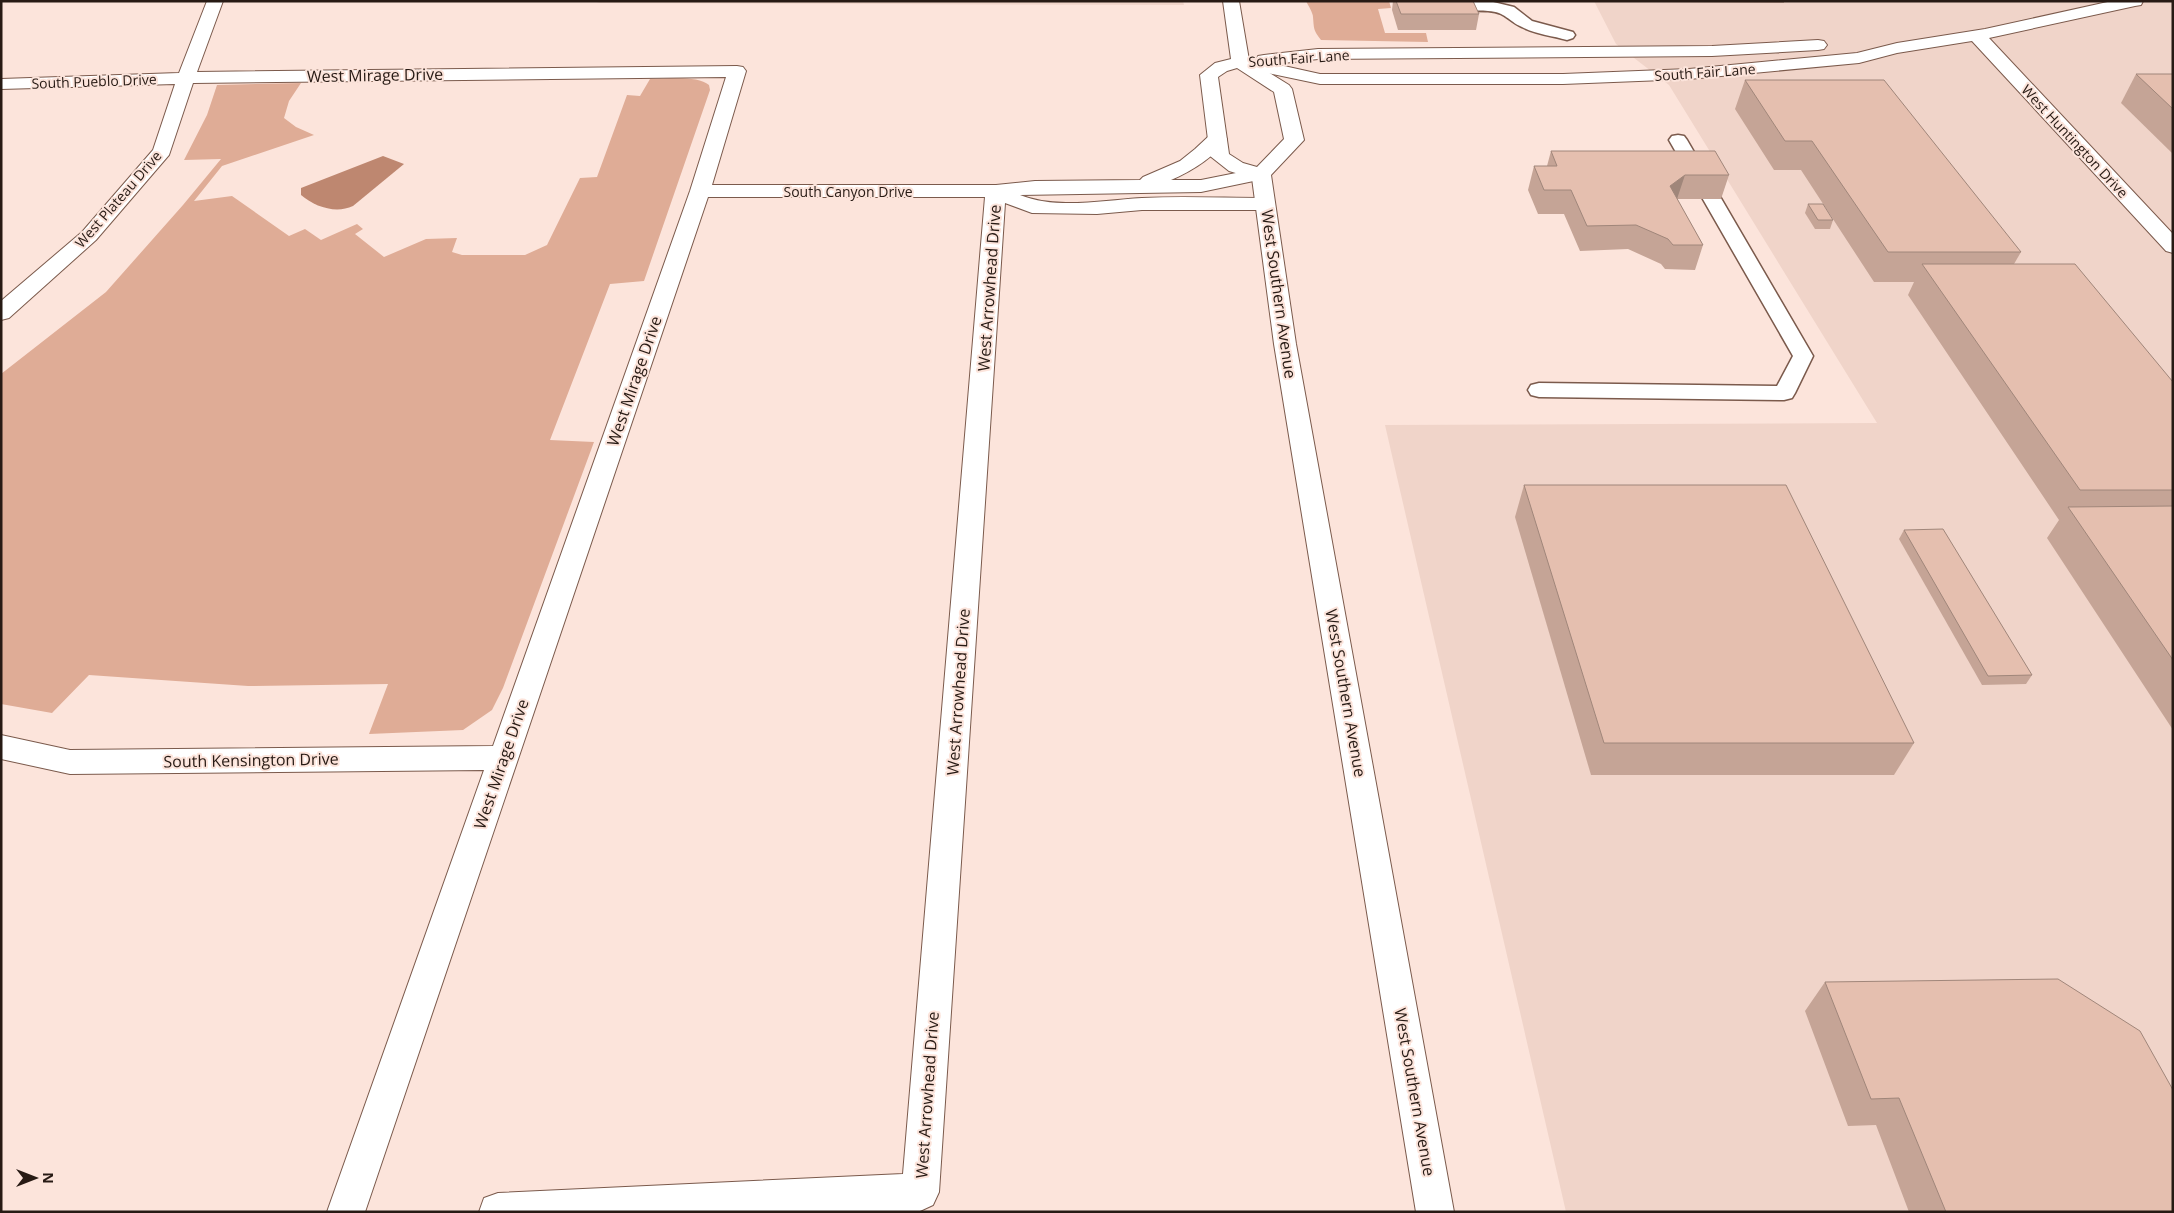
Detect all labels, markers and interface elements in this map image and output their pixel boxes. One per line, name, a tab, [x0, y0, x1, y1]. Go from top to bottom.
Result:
street label: South Fair Lane	[1248, 45, 1350, 71]
street label: South Fair Lane	[1654, 59, 1756, 85]
street label: West Mirage Drive	[307, 63, 443, 87]
street label: South Pueblo Drive	[31, 69, 157, 93]
street label: West Huntington Drive	[2018, 80, 2133, 202]
street label: West Plateau Drive	[70, 146, 166, 252]
street label: South Canyon Drive	[783, 182, 913, 201]
street label: West Arrowhead Drive	[972, 204, 1006, 372]
street label: West Southern Avenue	[1256, 208, 1302, 380]
street label: West Mirage Drive	[601, 313, 667, 449]
street label: West Southern Avenue	[1320, 607, 1372, 779]
street label: West Arrowhead Drive	[941, 608, 975, 776]
street label: West Mirage Drive	[468, 696, 534, 832]
street label: South Kensington Drive	[163, 747, 339, 773]
street label: West Southern Avenue	[1389, 1006, 1441, 1178]
street label: West Arrowhead Drive	[910, 1011, 944, 1179]
north arrow	[10, 1153, 60, 1203]
text: N	[39, 1172, 58, 1184]

